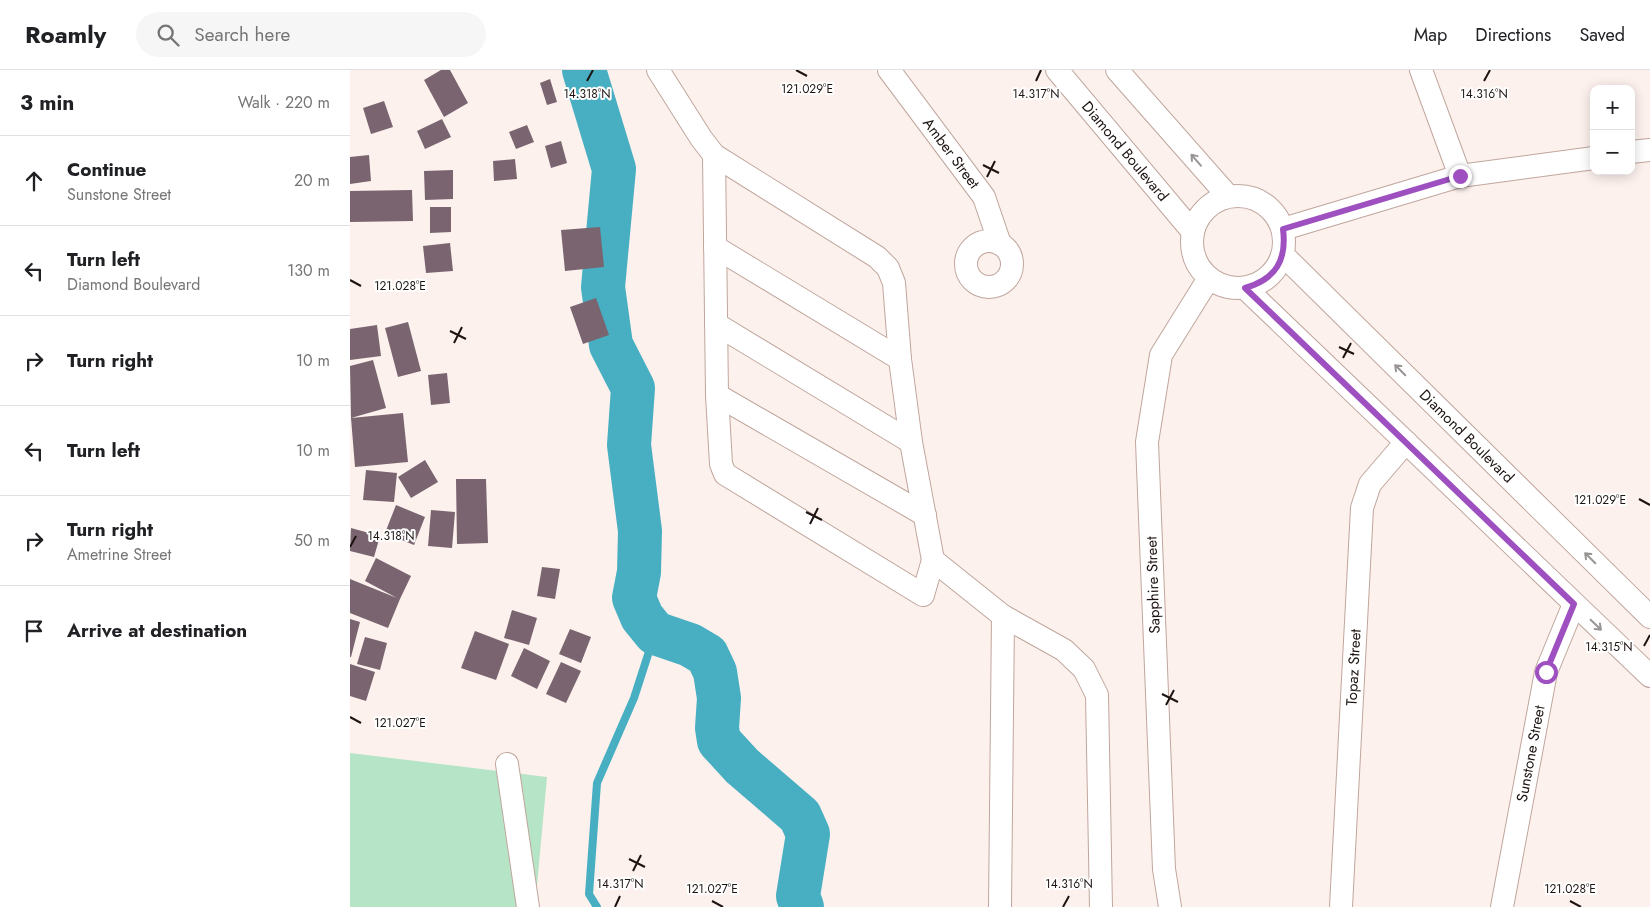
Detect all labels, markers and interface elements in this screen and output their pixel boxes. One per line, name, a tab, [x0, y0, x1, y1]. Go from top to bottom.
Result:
search box	[136, 12, 486, 57]
text: Roamly	[25, 17, 106, 52]
icon: search	[154, 21, 182, 49]
text: Search here	[194, 21, 290, 48]
text: Map	[1414, 22, 1447, 48]
text: Directions	[1475, 22, 1551, 48]
text: Saved	[1579, 22, 1625, 48]
text: 121.029°E	[781, 80, 833, 98]
text: 14.318°N	[563, 85, 611, 103]
text: 14.317°N	[1013, 85, 1059, 103]
text: 14.316°N	[1460, 85, 1508, 103]
map controls	[1590, 85, 1635, 175]
button: +	[1590, 85, 1635, 130]
text: 3 min	[20, 88, 74, 118]
text: Walk · 220 m	[238, 91, 330, 114]
street label: Diamond Boulevard	[1076, 96, 1174, 206]
street label: Amber Street	[918, 113, 985, 194]
button: −	[1590, 130, 1635, 175]
one-way arrow	[1190, 153, 1202, 166]
text: Continue	[67, 156, 146, 183]
route end	[1449, 165, 1472, 188]
icon: ahead	[20, 167, 48, 195]
text: 20 m	[294, 169, 330, 192]
text: Sunstone Street	[67, 183, 171, 206]
text: Turn left	[67, 246, 140, 273]
icon: left	[20, 257, 48, 285]
text: 130 m	[287, 259, 330, 282]
text: Diamond Boulevard	[67, 273, 200, 296]
text: 121.028°E	[374, 277, 426, 295]
icon: right	[20, 347, 48, 375]
text: Turn right	[67, 347, 153, 374]
text: 10 m	[296, 349, 330, 372]
one-way arrow	[1394, 364, 1406, 377]
street label: Diamond Boulevard	[1414, 384, 1519, 488]
icon: left	[20, 437, 48, 465]
text: Turn left	[67, 437, 140, 464]
text: 10 m	[296, 439, 330, 462]
text: 121.029°E	[1574, 491, 1626, 509]
text: Turn right	[67, 516, 153, 543]
icon: right	[20, 527, 48, 555]
text: 14.318°N	[367, 527, 415, 545]
text: 50 m	[294, 529, 330, 552]
street label: Sapphire Street	[1140, 536, 1166, 634]
text: Ametrine Street	[67, 543, 171, 566]
one-way arrow	[1585, 553, 1597, 565]
icon: arrive	[20, 617, 48, 645]
text: Arrive at destination	[67, 617, 247, 644]
one-way arrow	[1590, 619, 1602, 631]
street label: Topaz Street	[1341, 628, 1367, 706]
text: 14.315°N	[1585, 638, 1633, 656]
route start	[1535, 661, 1558, 684]
street label: Sunstone Street	[1511, 703, 1551, 804]
text: 121.027°E	[374, 714, 426, 732]
text: 14.317°N	[597, 875, 643, 893]
text: 14.316°N	[1045, 875, 1093, 893]
text: 121.027°E	[686, 880, 738, 898]
text: 121.028°E	[1544, 880, 1596, 898]

